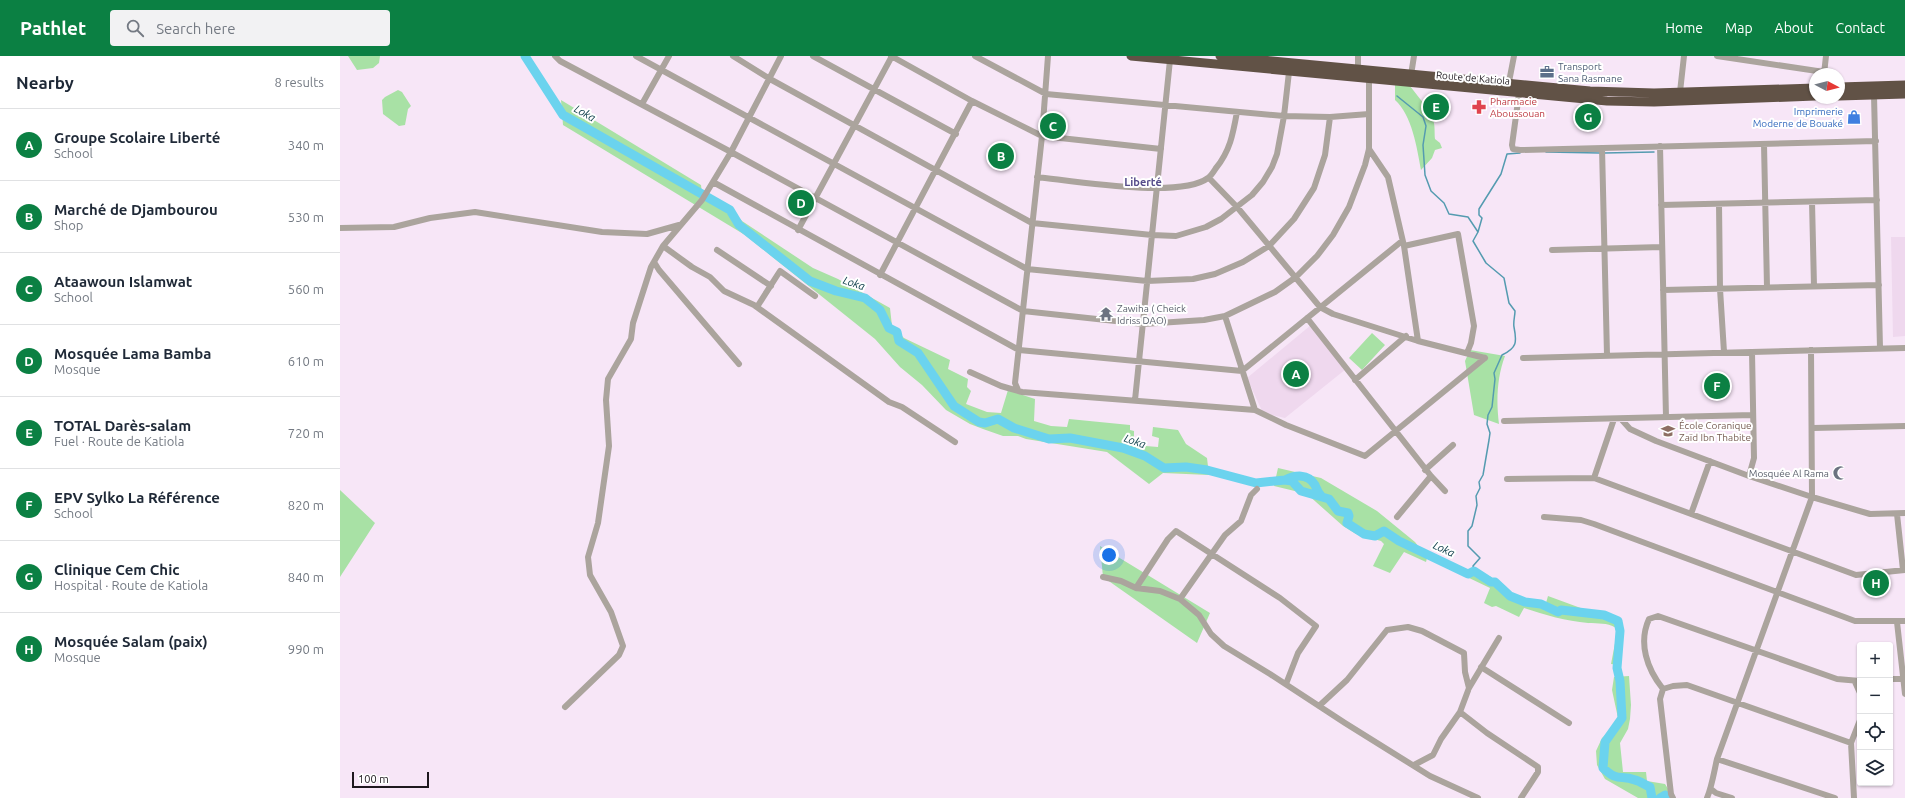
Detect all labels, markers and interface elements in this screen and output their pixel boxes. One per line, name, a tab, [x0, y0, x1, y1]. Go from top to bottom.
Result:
search box	[110, 10, 390, 46]
text: Pathlet	[20, 17, 86, 39]
icon: search	[124, 17, 146, 39]
text: Search here	[156, 20, 236, 37]
text: Home	[1665, 20, 1703, 36]
text: Map	[1725, 20, 1753, 36]
text: About	[1775, 20, 1814, 36]
text: Contact	[1836, 20, 1885, 36]
place label: Transport Sana Rasmane	[1558, 61, 1622, 84]
office icon: Transport Sana Rasmane	[1539, 64, 1555, 80]
north arrow	[1809, 68, 1845, 104]
street label: Route de Katiola	[1435, 69, 1511, 87]
text: Nearby	[16, 73, 74, 92]
text: 8 results	[274, 75, 324, 89]
pin: E	[1423, 92, 1449, 122]
place label: Pharmacie Aboussouan	[1490, 96, 1545, 119]
pharmacy icon: Pharmacie Aboussouan	[1471, 99, 1487, 115]
water label: Loka	[572, 102, 598, 124]
pin: G	[1575, 102, 1601, 132]
place label: Imprimerie Moderne de Bouaké	[1753, 106, 1843, 129]
shop icon: Imprimerie Moderne de Bouaké	[1846, 109, 1862, 125]
pin: C	[1040, 111, 1066, 141]
text: Groupe Scolaire Liberté	[54, 129, 220, 146]
text: A	[24, 138, 34, 152]
text: 340 m	[288, 138, 324, 152]
pin: B	[988, 141, 1014, 171]
text: School	[54, 146, 93, 160]
district label: Liberté	[1124, 176, 1162, 188]
pin: D	[788, 188, 814, 218]
text: Marché de Djambourou	[54, 201, 218, 218]
text: B	[25, 210, 33, 224]
text: 530 m	[288, 210, 324, 224]
text: Shop	[54, 218, 83, 232]
text: Ataawoun Islamwat	[54, 273, 192, 290]
water label: Loka	[842, 274, 866, 292]
text: C	[25, 282, 33, 296]
text: 560 m	[288, 282, 324, 296]
text: School	[54, 290, 93, 304]
place label: Zawiha ( Cheick Idriss DAO)	[1117, 303, 1186, 326]
temple icon: Zawiha ( Cheick Idriss DAO)	[1098, 306, 1114, 322]
text: Mosquée Lama Bamba	[54, 345, 211, 362]
text: D	[24, 354, 34, 368]
text: 610 m	[288, 354, 324, 368]
pin: A	[1283, 359, 1309, 389]
text: Mosque	[54, 362, 101, 376]
pin: F	[1704, 371, 1730, 401]
text: TOTAL Darès-salam	[54, 417, 191, 434]
place label: École Coranique Zaïd Ibn Thabite	[1679, 419, 1752, 443]
school or university icon: École Coranique Zaïd Ibn Thabite	[1660, 423, 1676, 439]
text: E	[25, 426, 33, 440]
text: 720 m	[288, 426, 324, 440]
water label: Loka	[1123, 432, 1148, 450]
text: Fuel · Route de Katiola	[54, 434, 184, 448]
mosque icon: Mosquée Al Rama	[1832, 465, 1848, 481]
place label: Mosquée Al Rama	[1749, 468, 1829, 479]
text: EPV Sylko La Référence	[54, 489, 220, 506]
text: F	[25, 498, 33, 512]
text: 820 m	[288, 498, 324, 512]
text: School	[54, 506, 93, 520]
water label: Loka	[1431, 539, 1457, 559]
your location	[1099, 545, 1119, 565]
text: Clinique Cem Chic	[54, 561, 180, 578]
pin: H	[1863, 568, 1889, 598]
text: G	[25, 570, 34, 584]
text: 840 m	[288, 570, 324, 584]
text: Hospital · Route de Katiola	[54, 578, 208, 592]
text: Mosquée Salam (paix)	[54, 633, 208, 650]
text: H	[24, 642, 34, 656]
text: 990 m	[288, 642, 324, 656]
map controls	[1857, 642, 1893, 786]
button: +	[1857, 642, 1893, 678]
text: Mosque	[54, 650, 101, 664]
button: −	[1857, 678, 1893, 714]
button: locate	[1857, 714, 1893, 750]
button: layers	[1857, 750, 1893, 786]
scale bar	[352, 770, 429, 789]
text: 100 m	[358, 773, 389, 785]

